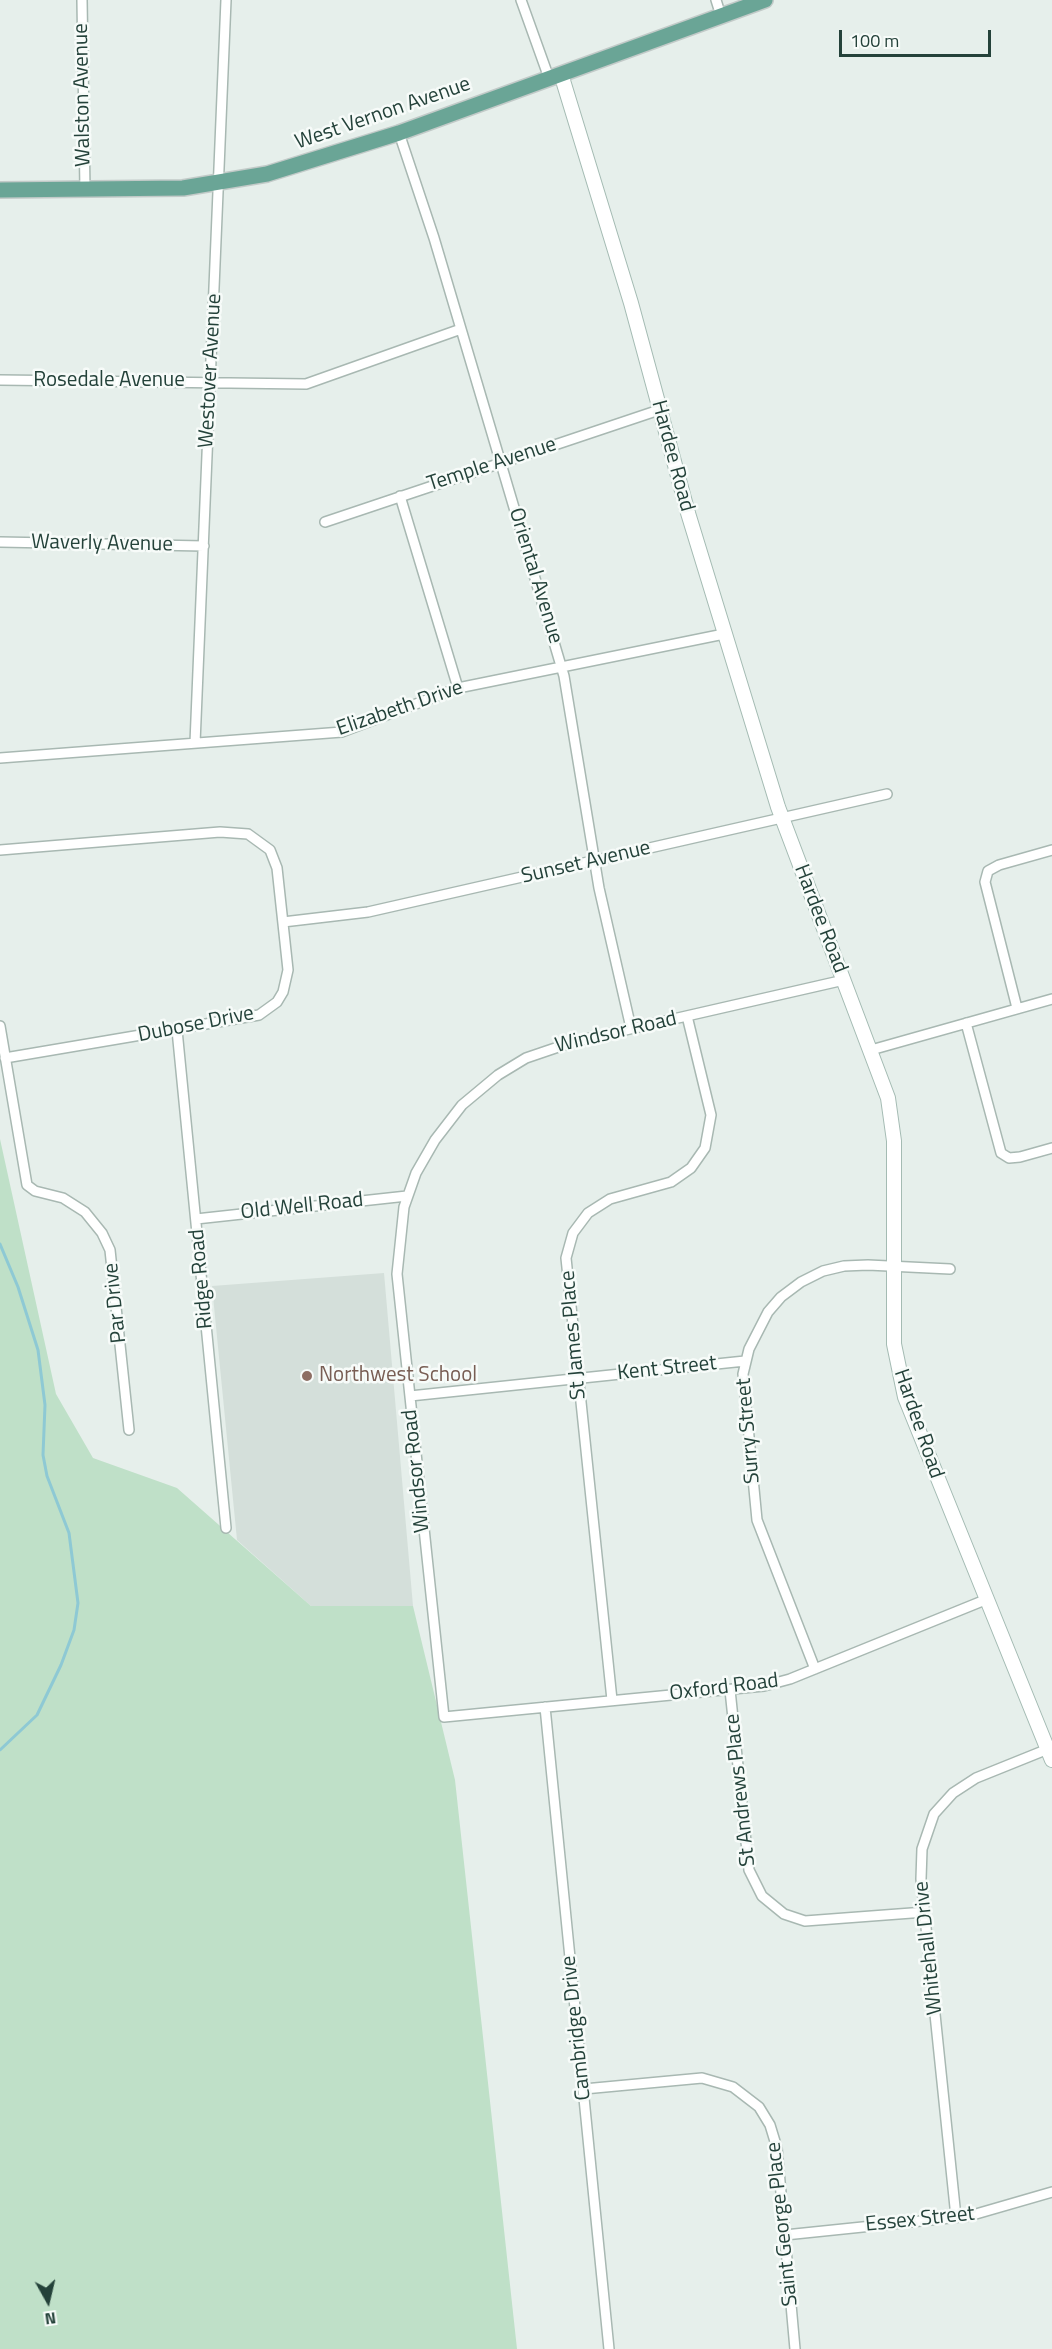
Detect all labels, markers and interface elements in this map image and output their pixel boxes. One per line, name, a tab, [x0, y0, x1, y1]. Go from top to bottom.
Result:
scale bar	[842, 18, 994, 56]
street label: Walston Avenue	[69, 23, 97, 167]
text: 100 m	[850, 27, 899, 54]
street label: West Vernon Avenue	[292, 72, 474, 156]
street label: Westover Avenue	[194, 293, 228, 449]
street label: Rosedale Avenue	[33, 368, 185, 394]
street label: Hardee Road	[645, 398, 699, 514]
street label: Temple Avenue	[424, 432, 560, 498]
street label: Oriental Avenue	[502, 505, 568, 647]
street label: Waverly Avenue	[31, 530, 173, 558]
street label: Elizabeth Drive	[334, 676, 466, 742]
street label: Sunset Avenue	[519, 836, 653, 890]
street label: Hardee Road	[788, 861, 852, 977]
street label: Dubose Drive	[136, 1001, 256, 1049]
street label: Windsor Road	[553, 1007, 679, 1059]
street label: Old Well Road	[240, 1188, 364, 1226]
street label: Ridge Road	[185, 1228, 219, 1330]
street label: Par Drive	[99, 1262, 133, 1344]
street label: St James Place	[556, 1269, 592, 1401]
street label: Kent Street	[616, 1351, 718, 1387]
place label: Northwest School	[319, 1363, 477, 1389]
street label: Hardee Road	[888, 1366, 948, 1482]
marker: Northwest School	[300, 1369, 314, 1383]
street label: Surry Street	[732, 1377, 766, 1485]
street label: Windsor Road	[398, 1408, 436, 1534]
street label: Oxford Road	[668, 1669, 780, 1707]
street label: St Andrews Place	[720, 1712, 762, 1868]
street label: Whitehall Drive	[909, 1880, 949, 2016]
street label: Cambridge Drive	[557, 1954, 597, 2102]
street label: Saint George Place	[762, 2141, 804, 2307]
street label: Essex Street	[864, 2202, 976, 2238]
north arrow	[18, 2271, 78, 2331]
text: N	[43, 2306, 58, 2331]

